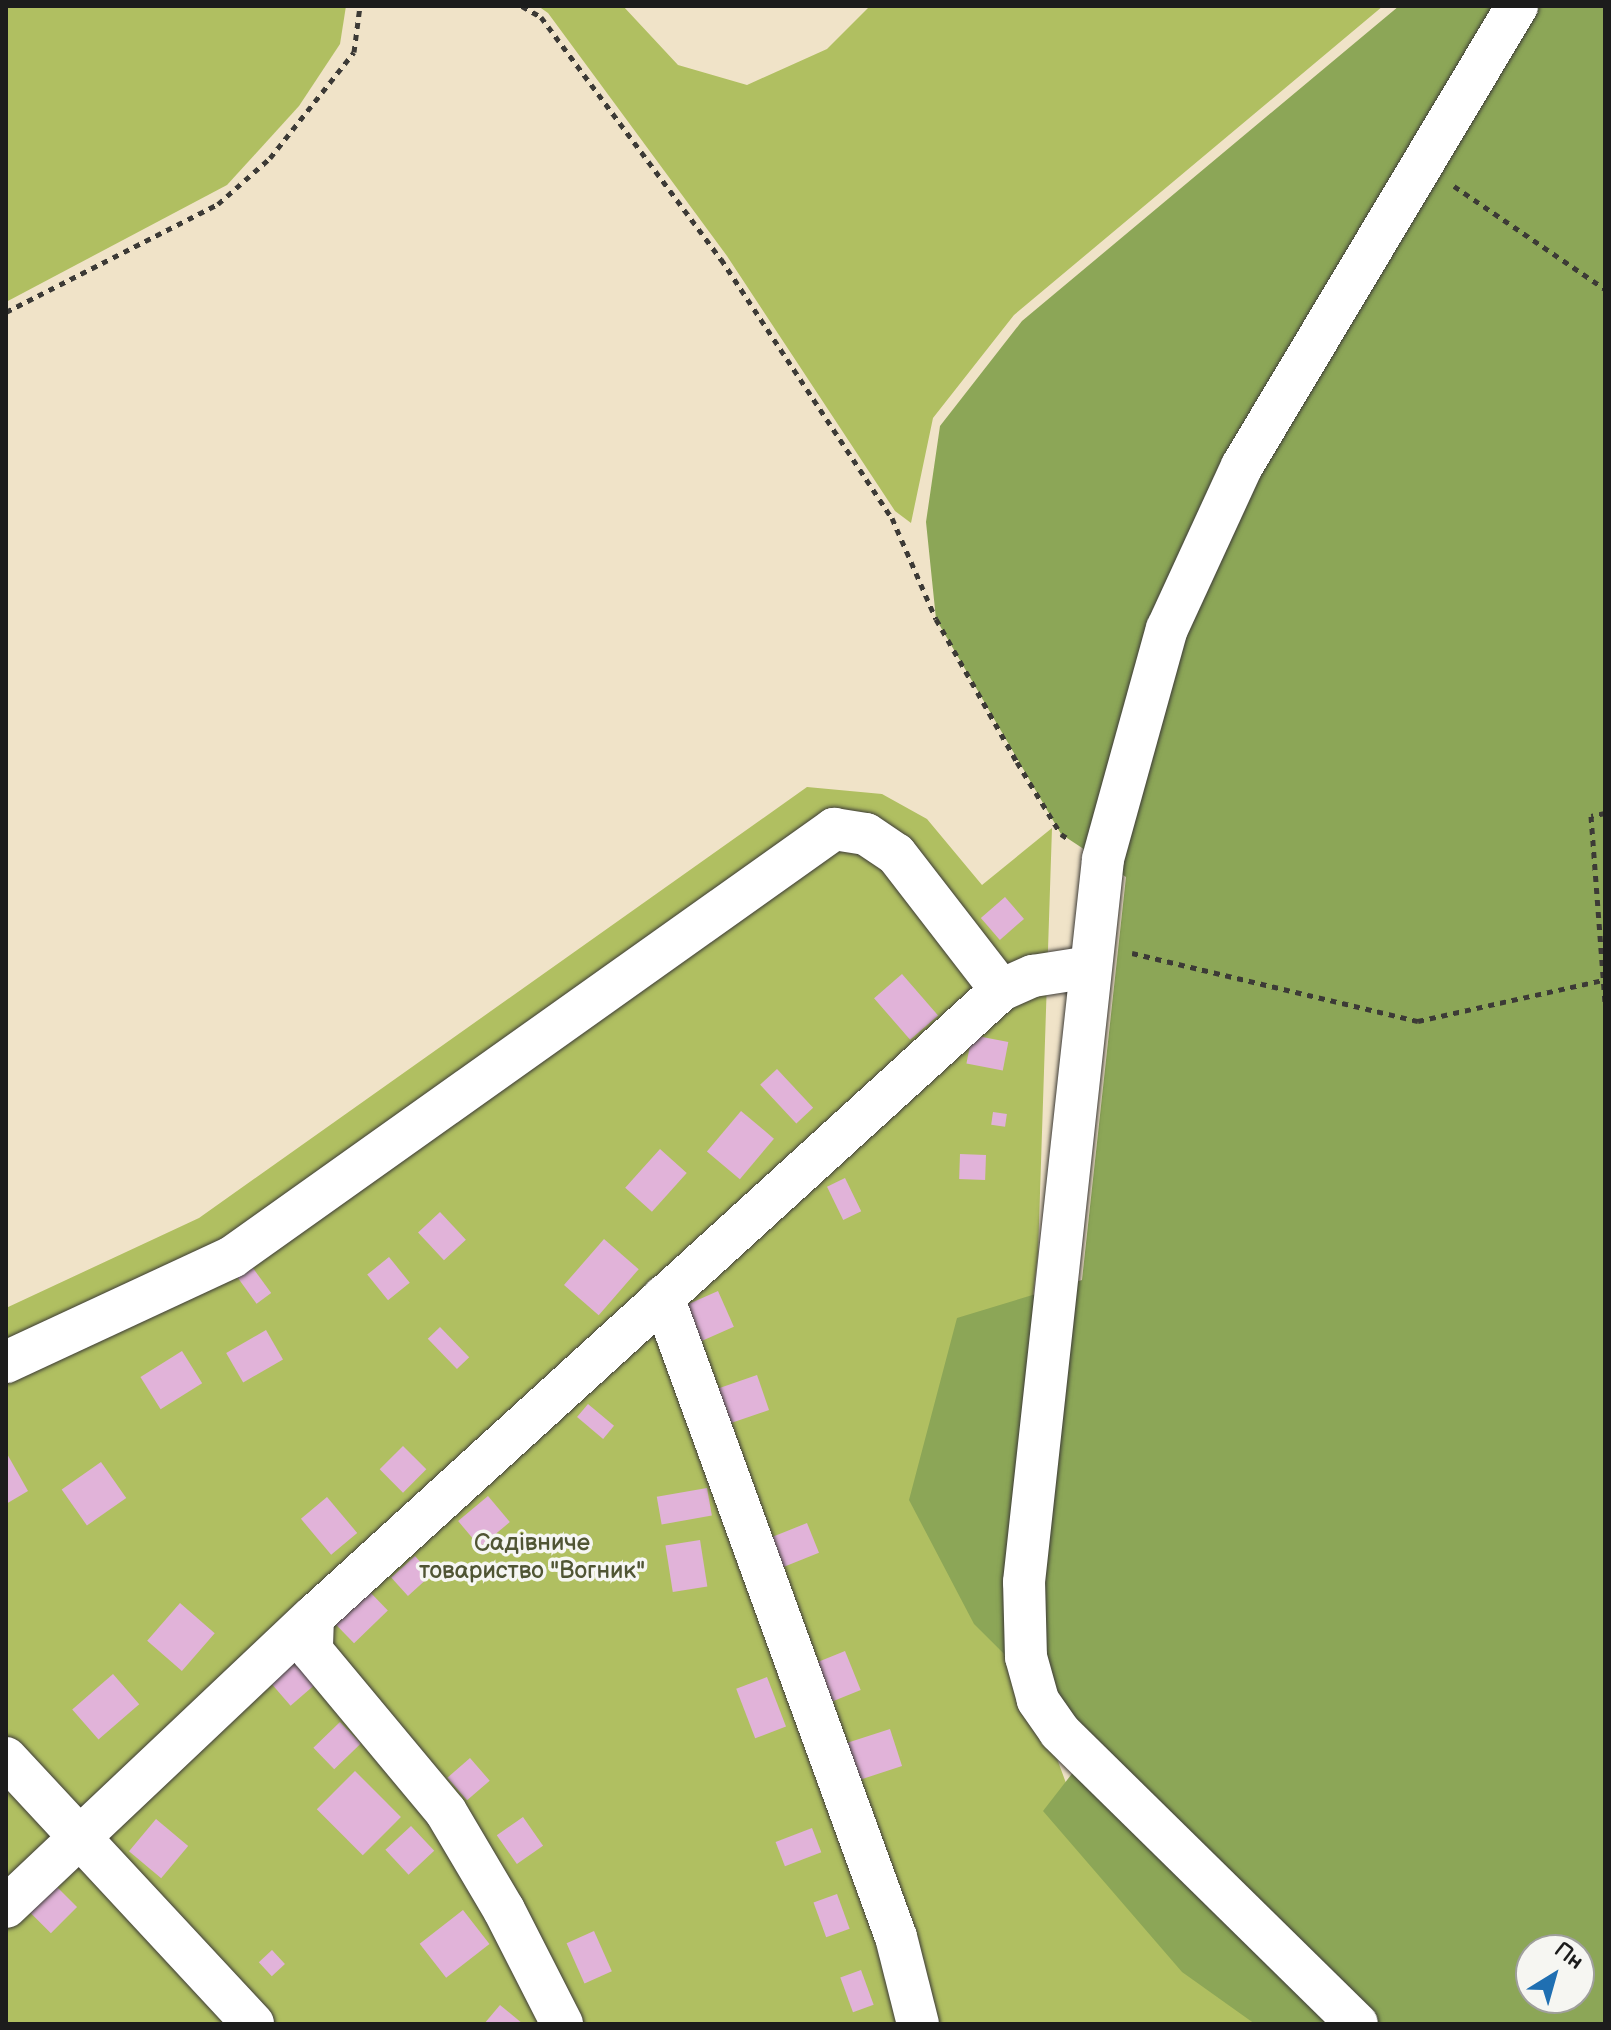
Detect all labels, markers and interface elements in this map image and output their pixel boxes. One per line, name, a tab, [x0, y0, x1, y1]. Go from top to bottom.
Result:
park label: Садівниче товариство "Вогник"	[419, 1529, 645, 1585]
north arrow	[1515, 1934, 1595, 2014]
text: Пн	[1549, 1936, 1588, 1976]

